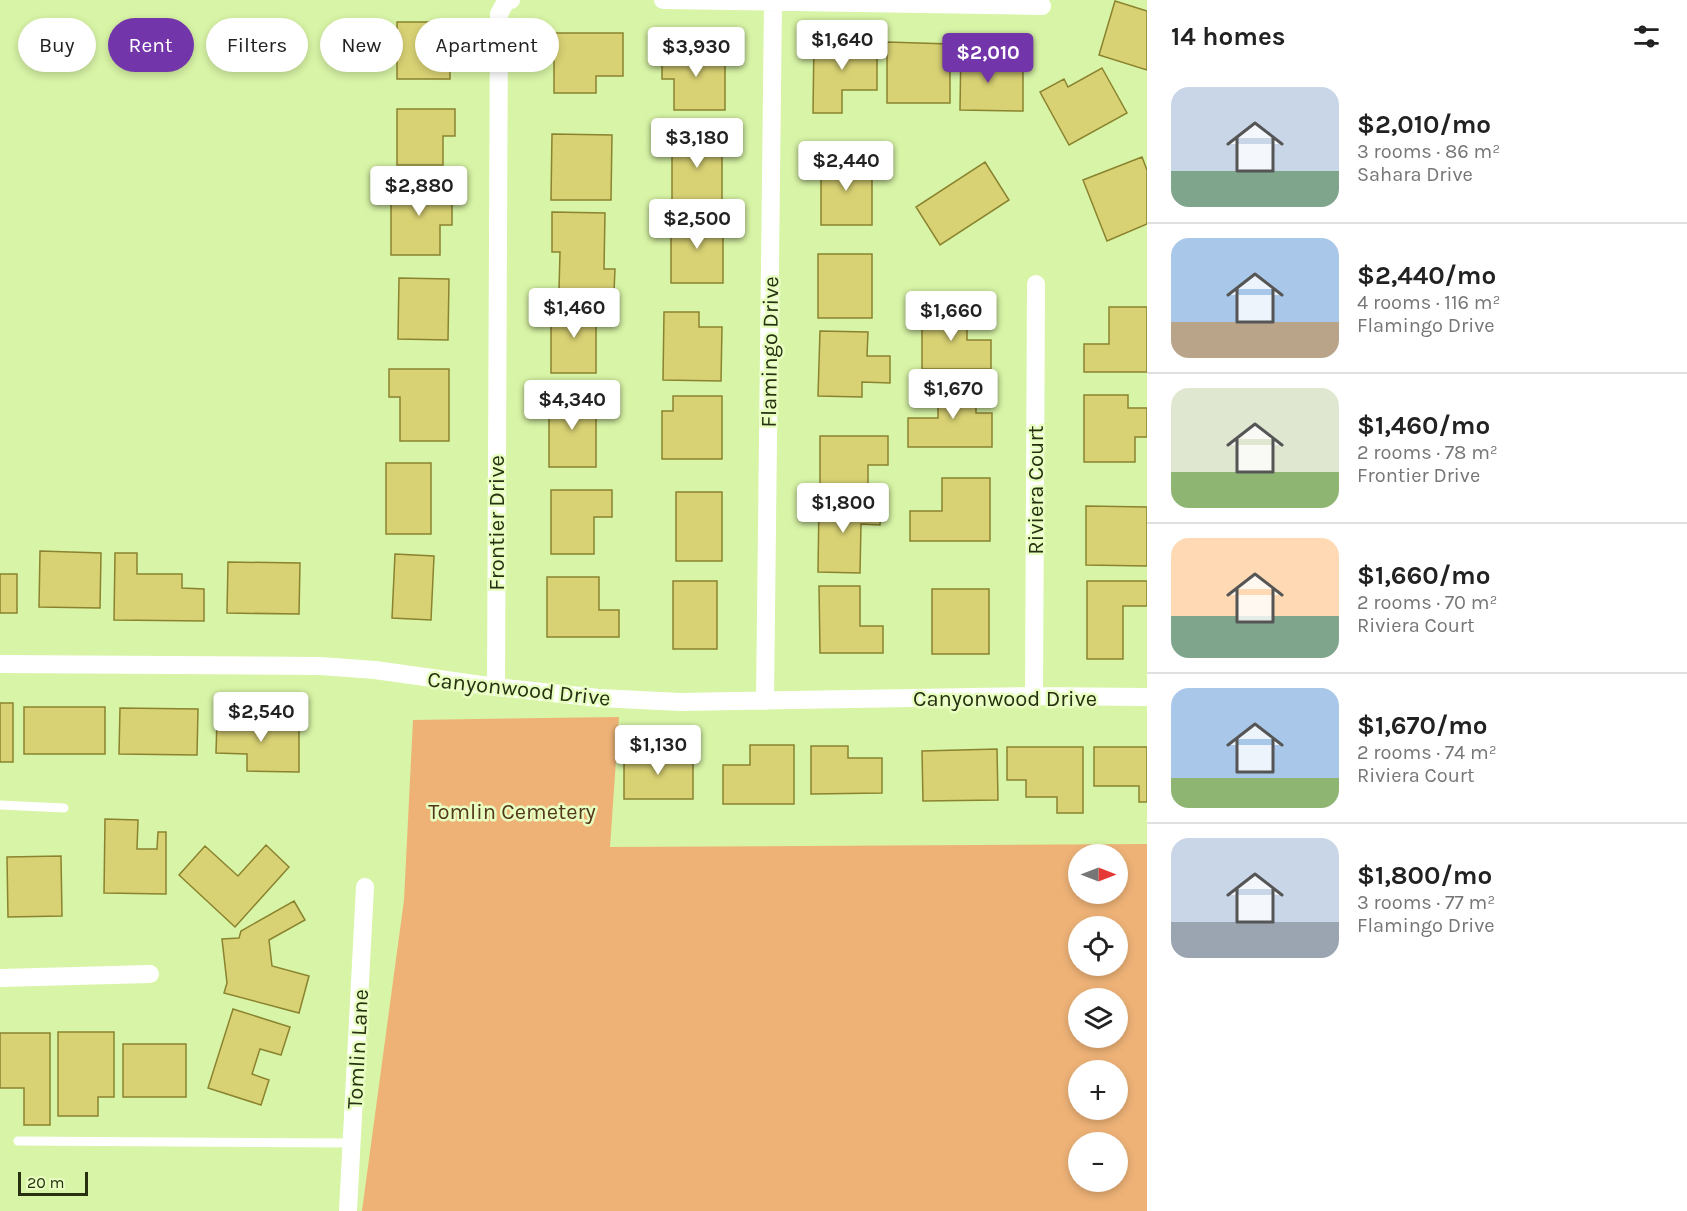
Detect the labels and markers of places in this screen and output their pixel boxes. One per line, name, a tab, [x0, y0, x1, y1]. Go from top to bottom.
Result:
pin: $1,640	[793, 20, 891, 71]
pin: $3,930	[647, 27, 745, 78]
pin: $2,010	[939, 33, 1037, 84]
pin: $3,180	[648, 118, 746, 169]
pin: $2,440	[797, 141, 895, 192]
pin: $2,880	[370, 166, 468, 217]
pin: $2,500	[648, 199, 746, 250]
pin: $1,460	[525, 288, 623, 339]
pin: $1,660	[902, 291, 1000, 342]
pin: $1,670	[904, 369, 1002, 420]
pin: $4,340	[523, 380, 621, 431]
pin: $1,800	[794, 483, 892, 534]
pin: $2,540	[212, 692, 310, 743]
pin: $1,130	[609, 725, 707, 776]

